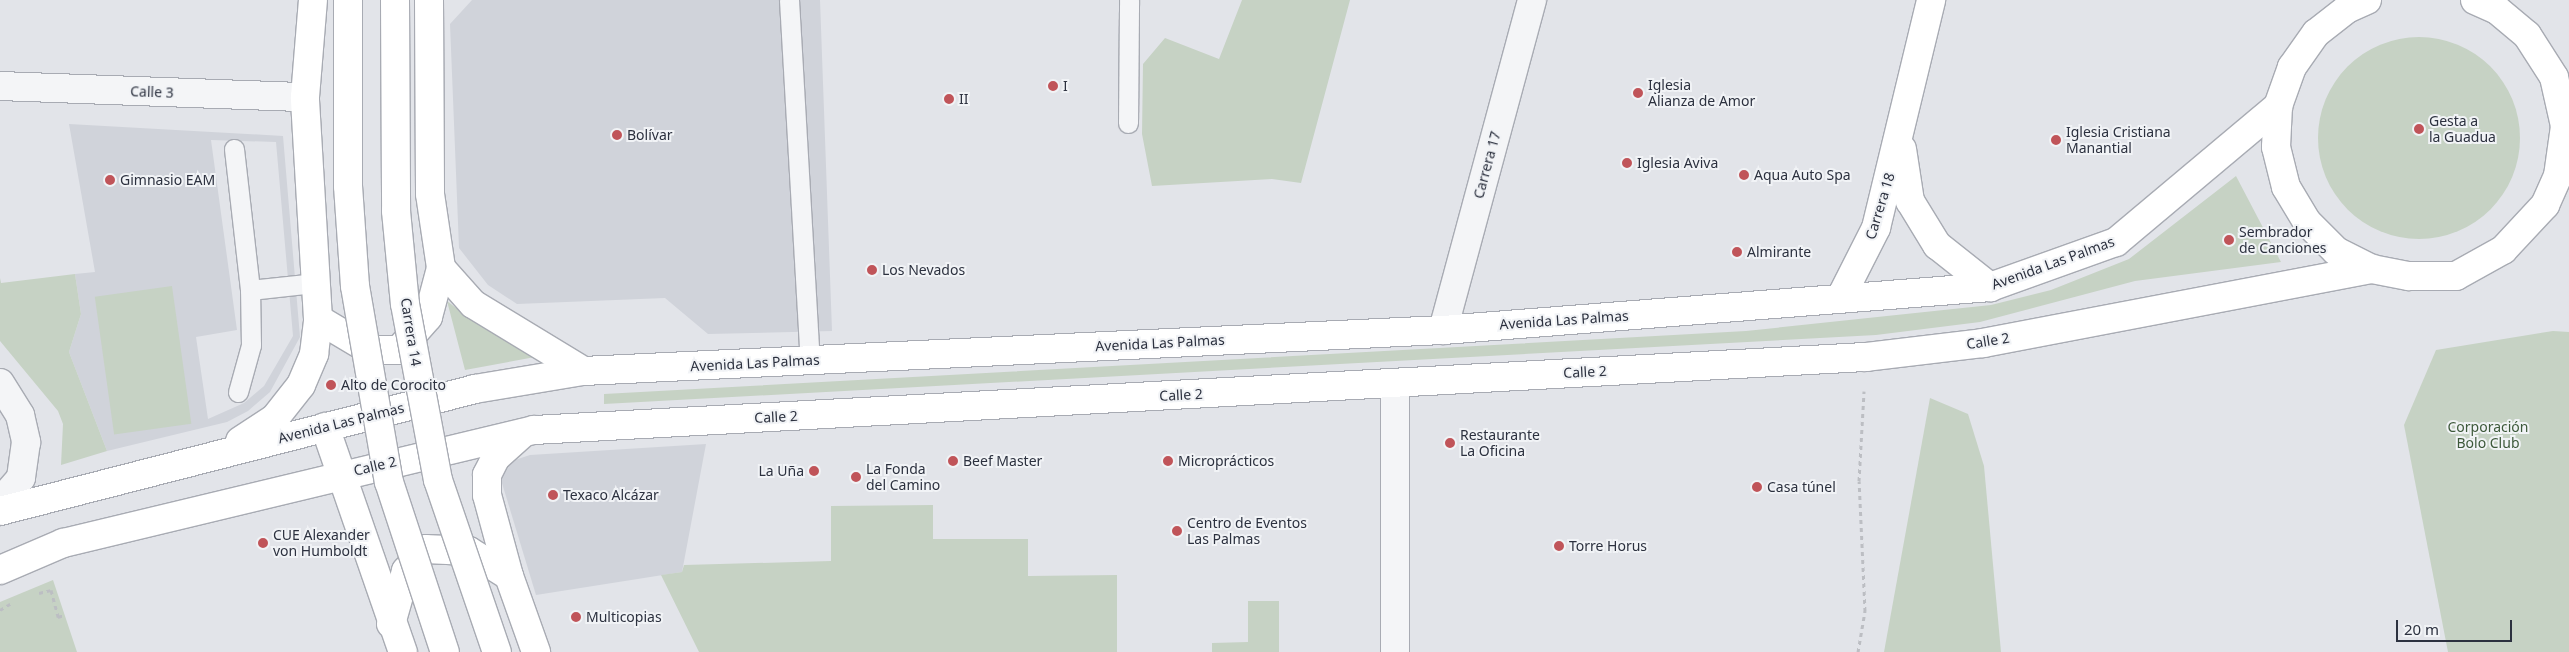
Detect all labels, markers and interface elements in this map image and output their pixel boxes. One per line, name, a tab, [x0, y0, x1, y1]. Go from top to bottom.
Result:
place label: Iglesia Alianza de Amor	[1648, 77, 1755, 110]
place label: I	[1063, 78, 1068, 94]
marker: I	[1047, 80, 1059, 92]
street label: Calle 3	[130, 83, 174, 101]
marker: Iglesia Alianza de Amor	[1632, 87, 1644, 99]
place label: II	[959, 91, 968, 107]
marker: II	[943, 93, 955, 105]
place label: Gesta a la Guadua	[2429, 113, 2496, 146]
marker: Gesta a la Guadua	[2413, 123, 2425, 135]
place label: Iglesia Cristiana Manantial	[2066, 124, 2171, 156]
place label: Bolívar	[627, 127, 673, 143]
marker: Bolívar	[611, 129, 623, 141]
street label: Carrera 17	[1470, 130, 1504, 200]
marker: Iglesia Cristiana Manantial	[2050, 134, 2062, 146]
place label: Iglesia Aviva	[1637, 155, 1718, 171]
marker: Iglesia Aviva	[1621, 157, 1633, 169]
place label: Aqua Auto Spa	[1754, 167, 1851, 183]
marker: Aqua Auto Spa	[1738, 169, 1750, 181]
street label: Carrera 18	[1862, 171, 1898, 241]
place label: Gimnasio EAM	[120, 172, 215, 188]
marker: Gimnasio EAM	[104, 174, 116, 186]
place label: Sembrador de Canciones	[2239, 224, 2327, 256]
street label: Avenida Las Palmas	[1989, 233, 2117, 293]
marker: Sembrador de Canciones	[2223, 234, 2235, 246]
place label: Almirante	[1747, 244, 1811, 260]
marker: Almirante	[1731, 246, 1743, 258]
place label: Los Nevados	[882, 262, 965, 278]
marker: Los Nevados	[866, 264, 878, 276]
street label: Carrera 14	[397, 297, 425, 367]
street label: Avenida Las Palmas	[1499, 307, 1629, 333]
street label: Calle 2	[1965, 329, 2011, 353]
street label: Avenida Las Palmas	[1095, 331, 1225, 355]
street label: Avenida Las Palmas	[690, 351, 820, 375]
street label: Calle 2	[1563, 362, 1607, 382]
place label: Alto de Corocito	[341, 377, 446, 393]
marker: Alto de Corocito	[325, 379, 337, 391]
street label: Calle 2	[1159, 385, 1203, 405]
street label: Avenida Las Palmas	[276, 399, 406, 447]
street label: Calle 2	[754, 407, 798, 427]
park label: Corporación Bolo Club	[2448, 419, 2528, 452]
place label: Restaurante La Oficina	[1460, 427, 1540, 460]
marker: Restaurante La Oficina	[1444, 437, 1456, 449]
street label: Calle 2	[352, 453, 398, 479]
place label: Beef Master	[963, 453, 1042, 469]
place label: Microprácticos	[1178, 453, 1274, 469]
marker: Beef Master	[947, 455, 959, 467]
marker: Microprácticos	[1162, 455, 1174, 467]
place label: La Fonda del Camino	[866, 461, 940, 494]
place label: La Uña	[758, 463, 804, 479]
marker: La Uña	[808, 465, 820, 477]
marker: La Fonda del Camino	[850, 471, 862, 483]
place label: Casa túnel	[1767, 479, 1836, 495]
marker: Casa túnel	[1751, 481, 1763, 493]
place label: Texaco Alcázar	[563, 487, 659, 503]
marker: Texaco Alcázar	[547, 489, 559, 501]
place label: Centro de Eventos Las Palmas	[1187, 515, 1307, 548]
marker: Centro de Eventos Las Palmas	[1171, 525, 1183, 537]
place label: CUE Alexander von Humboldt	[273, 527, 370, 560]
marker: CUE Alexander von Humboldt	[257, 537, 269, 549]
place label: Torre Horus	[1569, 538, 1647, 554]
marker: Torre Horus	[1553, 540, 1565, 552]
place label: Multicopias	[586, 609, 662, 625]
scale bar	[2399, 610, 2515, 642]
marker: Multicopias	[570, 611, 582, 623]
text: 20 m	[2404, 619, 2439, 639]

